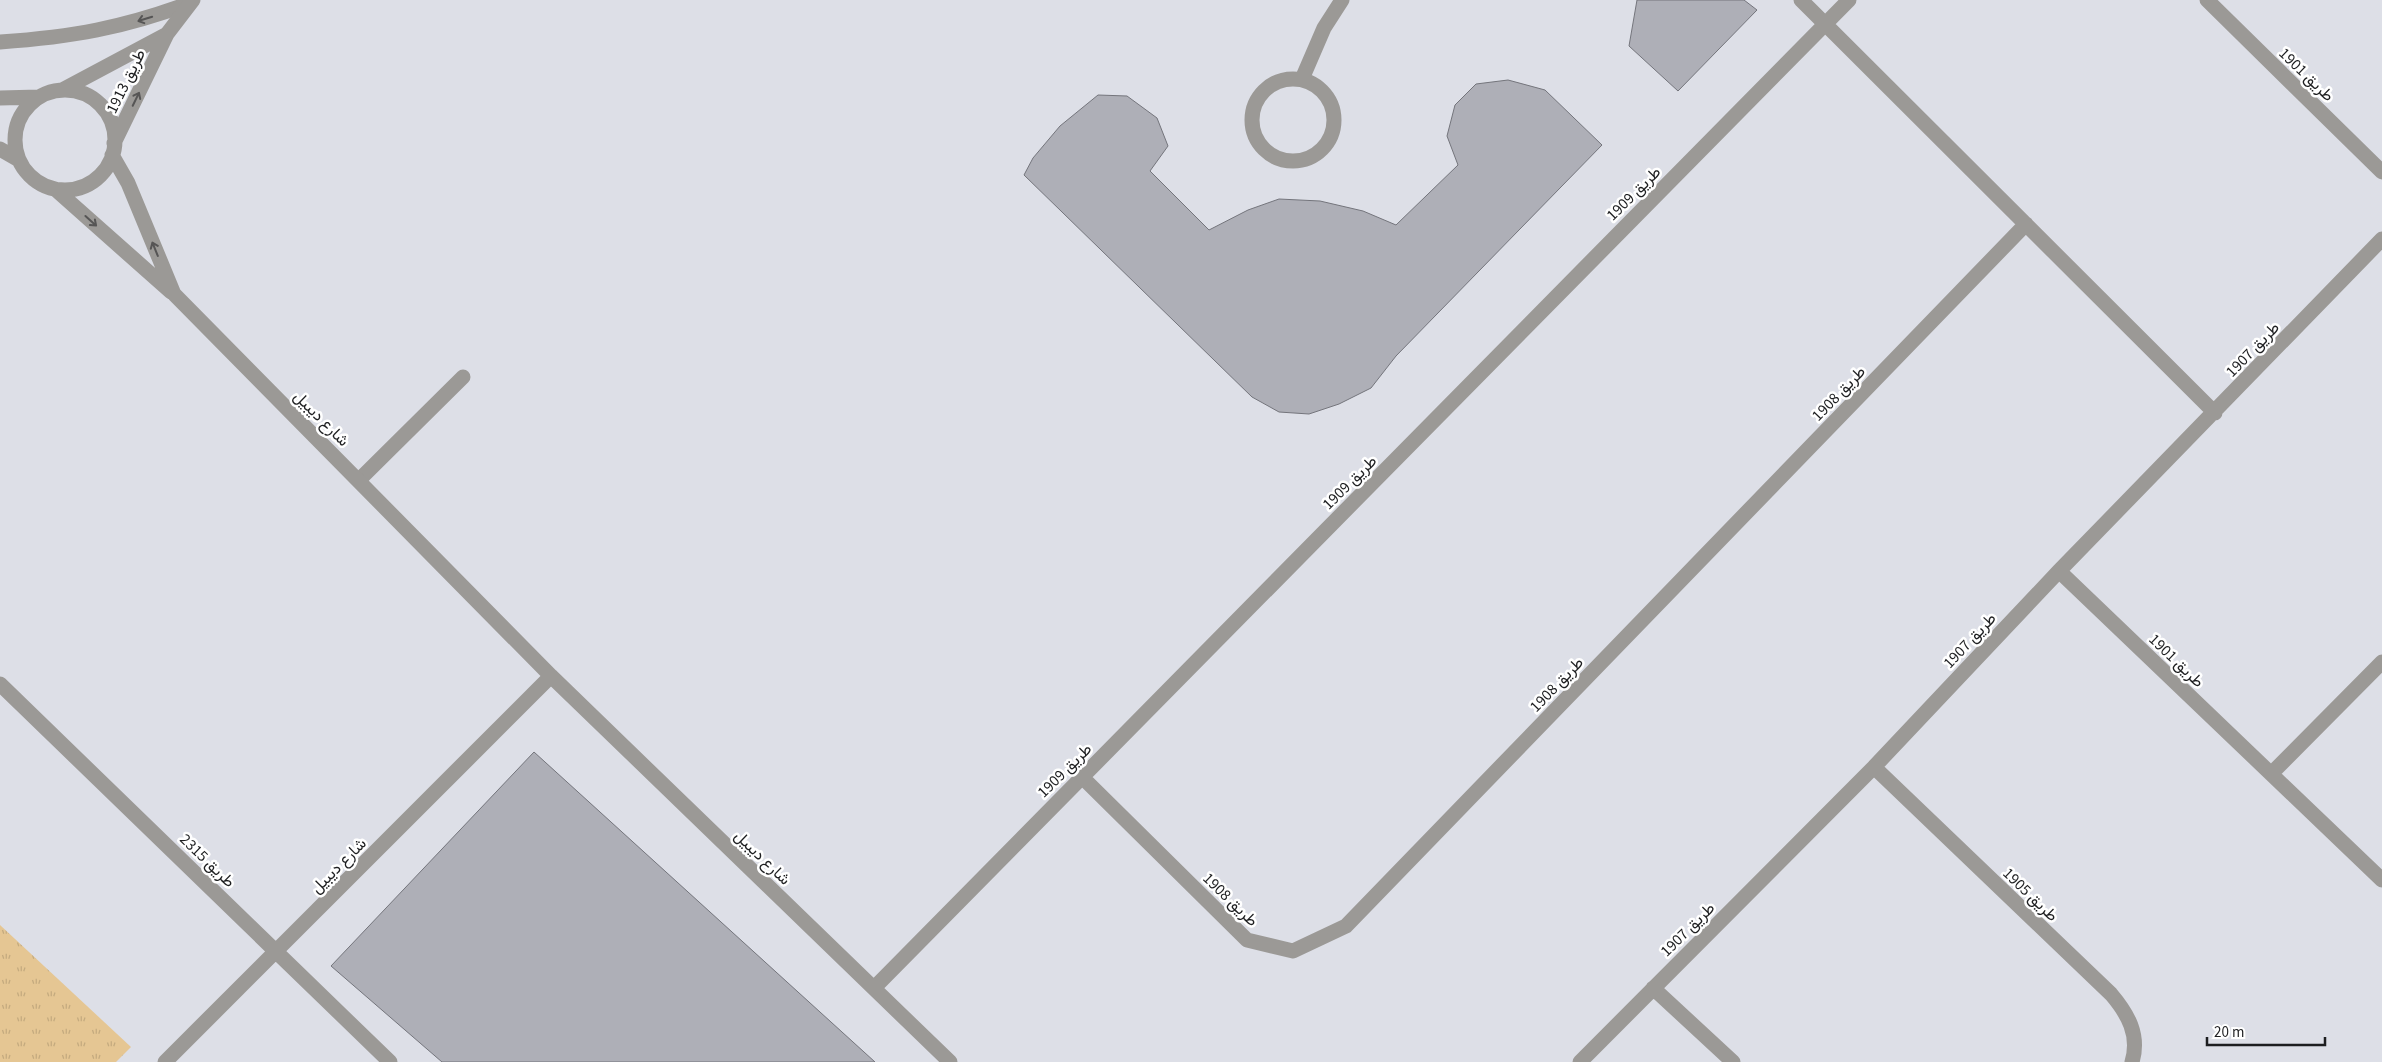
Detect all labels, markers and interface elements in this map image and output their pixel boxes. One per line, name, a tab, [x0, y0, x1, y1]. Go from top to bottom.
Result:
one-way arrow	[137, 15, 153, 25]
street label: طريق 1901	[2274, 43, 2339, 107]
street label: طريق 1913	[101, 46, 151, 117]
one-way arrow	[131, 92, 141, 107]
street label: طريق 1909	[1602, 162, 1666, 226]
one-way arrow	[85, 215, 98, 227]
one-way arrow	[150, 242, 160, 257]
street label: طريق 1907	[2221, 317, 2285, 382]
street label: طريق 1908	[1807, 361, 1871, 426]
street label: شارع ديبيل	[289, 386, 354, 451]
street label: طريق 1909	[1318, 451, 1382, 515]
street label: طريق 1907	[1938, 608, 2001, 673]
street label: طريق 1901	[2144, 629, 2209, 693]
street label: طريق 1908	[1525, 652, 1589, 717]
street label: طريق 1909	[1033, 739, 1097, 803]
street label: شارع ديبيل	[729, 825, 795, 890]
street label: طريق 2315	[175, 829, 240, 893]
street label: شارع ديبيل	[306, 833, 371, 898]
street label: طريق 1905	[1998, 863, 2063, 927]
street label: طريق 1908	[1198, 868, 1263, 932]
street label: طريق 1907	[1656, 898, 1720, 962]
scale bar	[2207, 1014, 2324, 1046]
text: 20 m	[2214, 1022, 2244, 1043]

